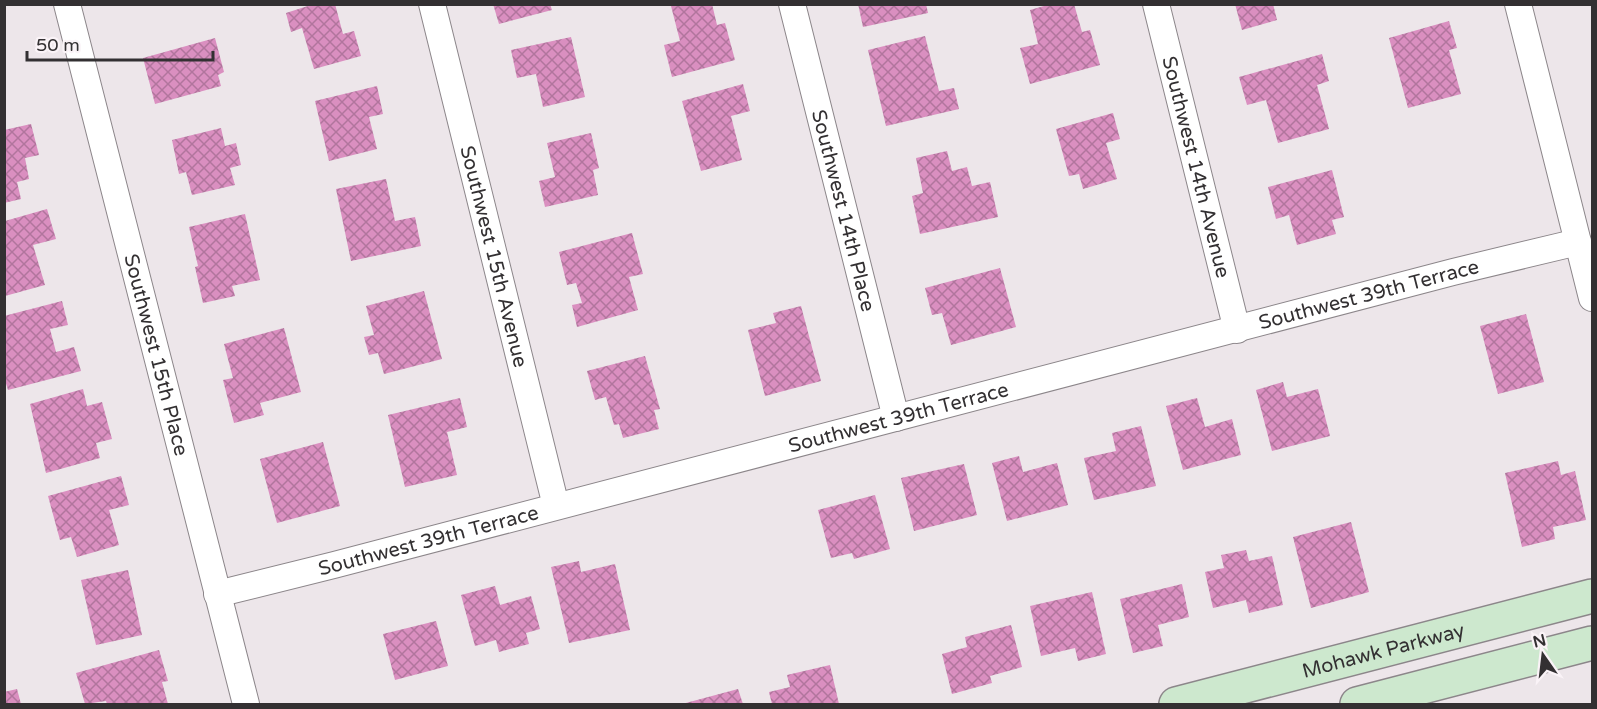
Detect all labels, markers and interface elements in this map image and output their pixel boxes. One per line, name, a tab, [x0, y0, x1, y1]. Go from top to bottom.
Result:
scale bar	[27, 24, 213, 62]
text: 50 m	[36, 34, 80, 56]
street label: Southwest 14th Avenue	[1156, 54, 1235, 281]
street label: Southwest 14th Place	[806, 107, 880, 314]
street label: Southwest 15th Avenue	[454, 143, 532, 370]
street label: Southwest 15th Place	[118, 252, 193, 458]
street label: Southwest 39th Terrace	[1256, 255, 1481, 335]
street label: Southwest 39th Terrace	[786, 378, 1011, 458]
street label: Southwest 39th Terrace	[316, 501, 541, 581]
street label: Mohawk Parkway	[1300, 619, 1467, 684]
north arrow	[1513, 625, 1573, 685]
text: N	[1531, 630, 1548, 653]

